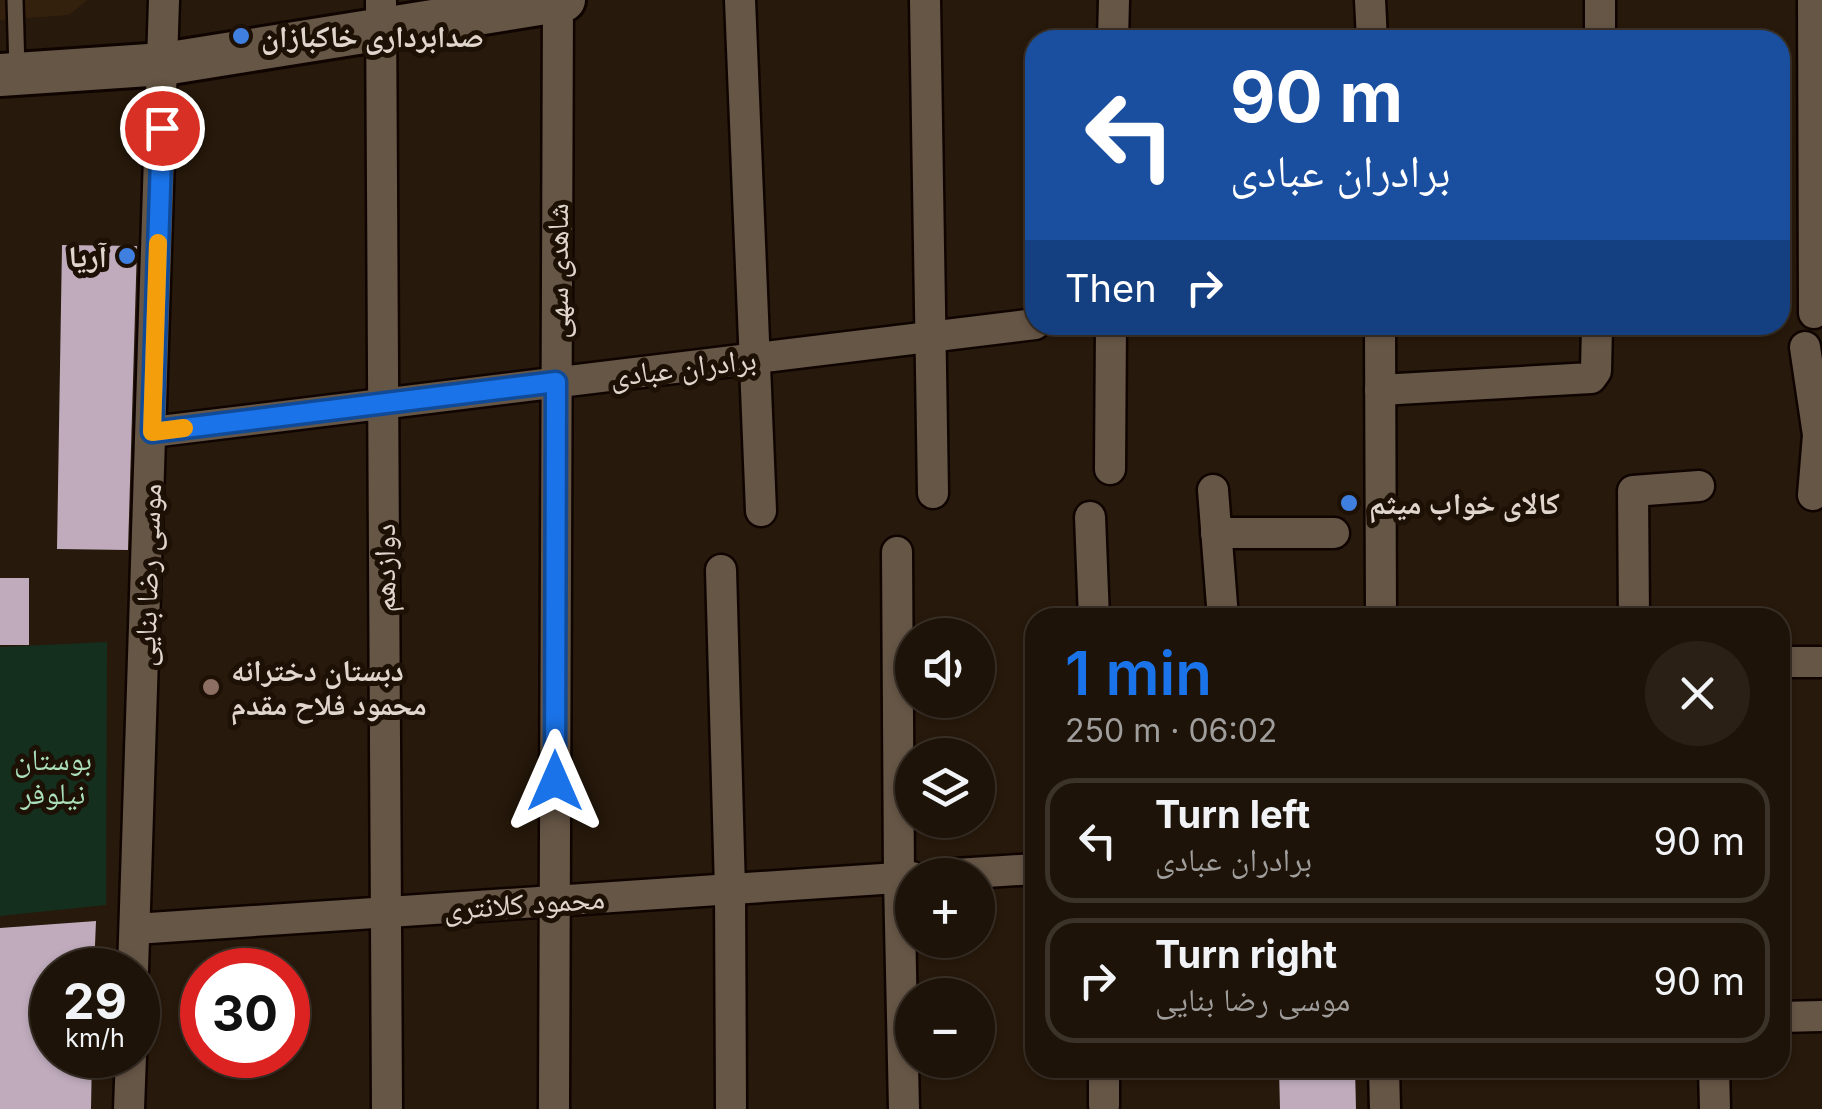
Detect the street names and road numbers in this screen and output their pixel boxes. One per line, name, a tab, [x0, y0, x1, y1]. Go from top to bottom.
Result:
street label: شاهدی سهی	[539, 203, 576, 339]
street label: برادران عبادی	[608, 340, 758, 395]
street label: موسی رضا بنایی	[126, 483, 169, 667]
street label: دوازدهم	[366, 524, 405, 612]
street label: محمود کلانتری	[442, 879, 606, 928]

